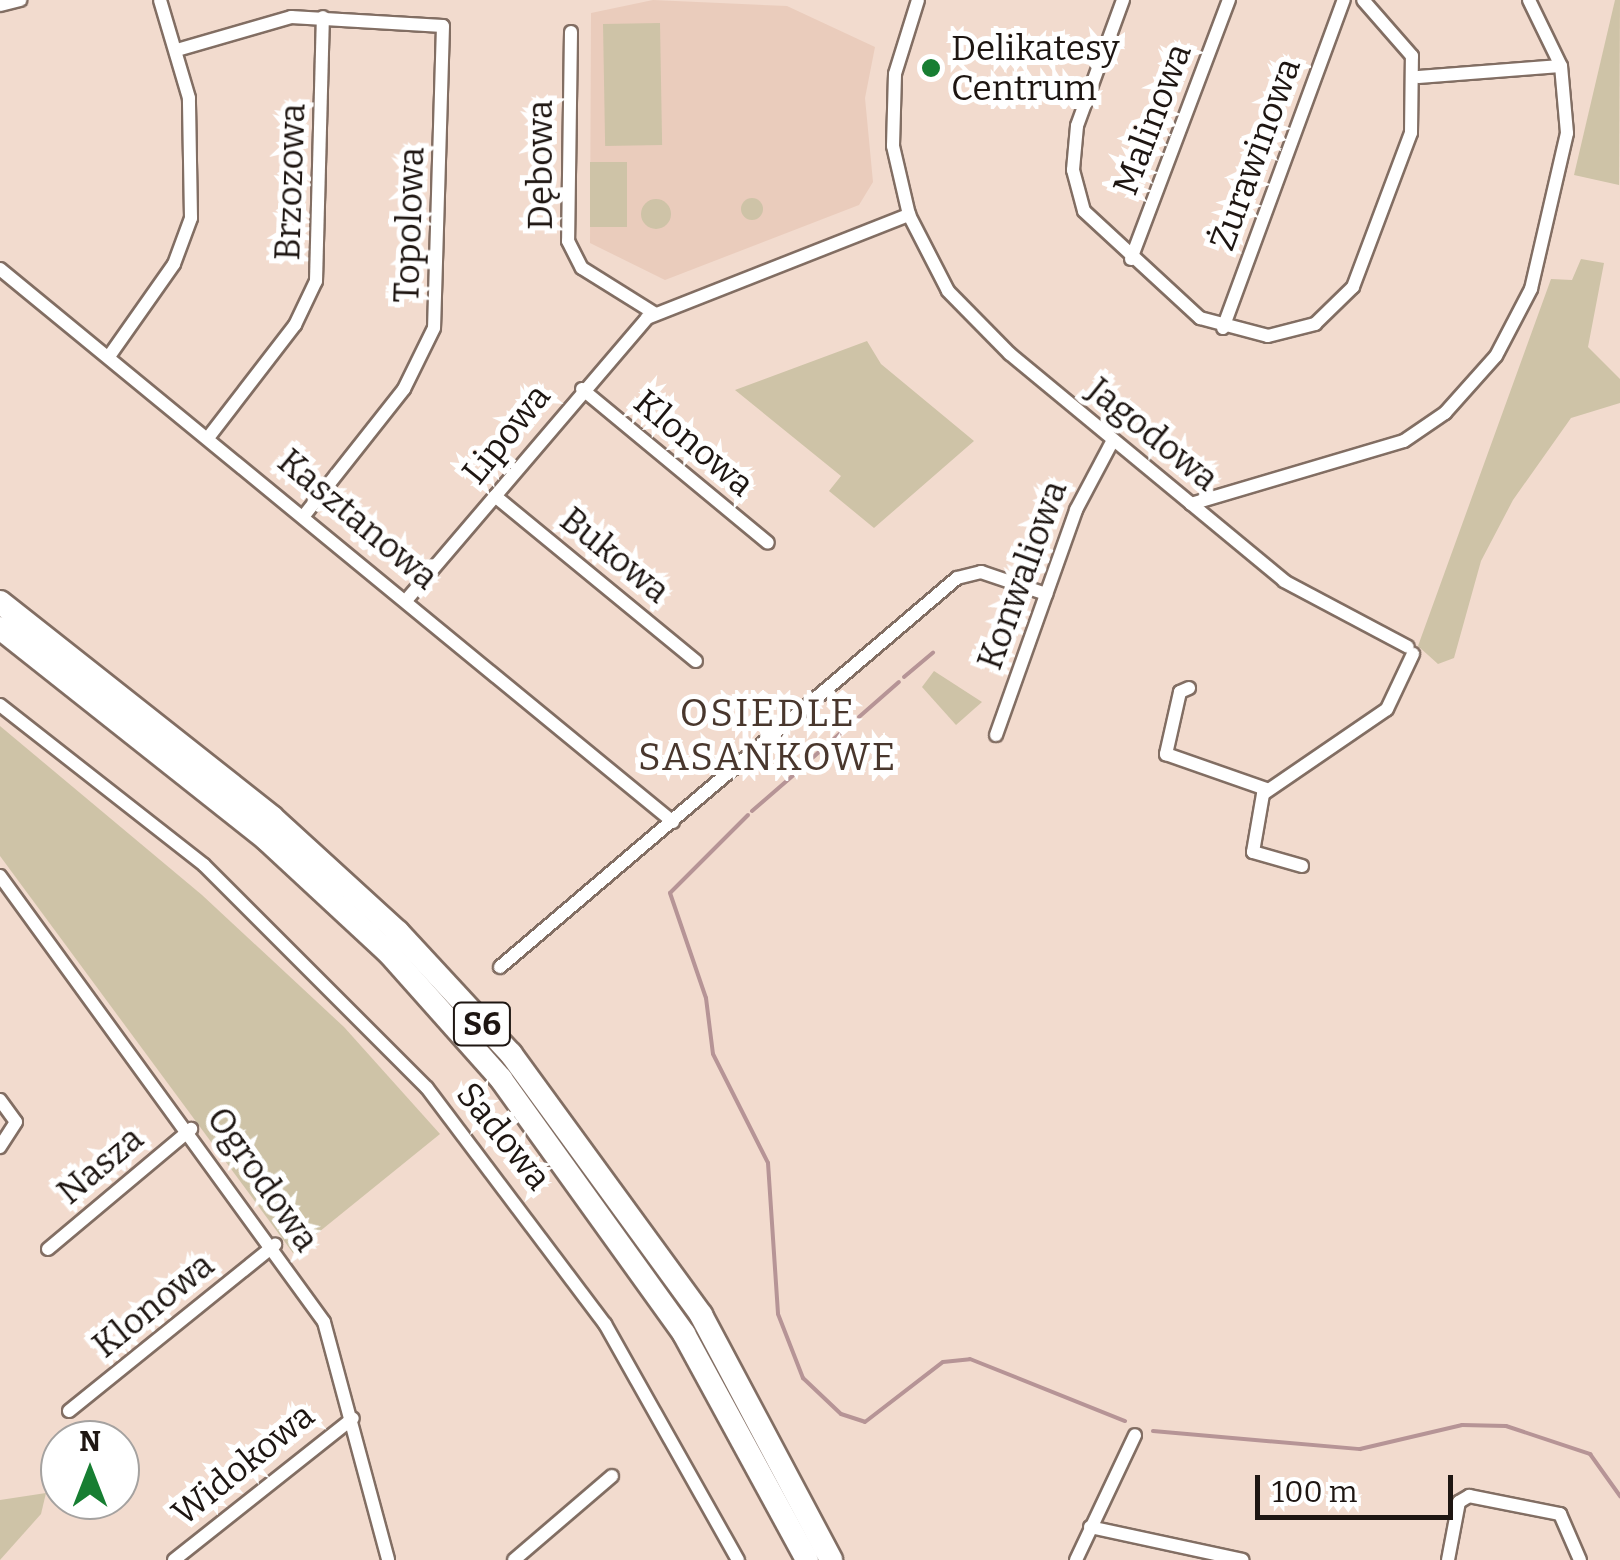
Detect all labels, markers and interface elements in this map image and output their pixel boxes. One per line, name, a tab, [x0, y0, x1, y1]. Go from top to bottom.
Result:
place label: Delikatesy Centrum	[951, 27, 1119, 109]
street label: Malinowa	[1104, 38, 1200, 200]
street label: Żurawinowa	[1201, 52, 1309, 256]
marker: Delikatesy Centrum	[920, 57, 942, 79]
street label: Dębowa	[519, 100, 561, 230]
street label: Brzozowa	[266, 103, 314, 261]
street label: Topolowa	[385, 146, 433, 304]
street label: Jagodowa	[1079, 369, 1227, 499]
street label: Lipowa	[453, 376, 559, 492]
street label: Klonowa	[626, 381, 762, 505]
street label: Kasztanowa	[270, 440, 446, 598]
street label: Konwaliowa	[968, 475, 1076, 675]
street label: Bukowa	[552, 498, 678, 612]
district label: OSIEDLE SASANKOWE	[638, 691, 898, 781]
road number: S6	[452, 997, 512, 1051]
street label: Sadowa	[448, 1074, 560, 1198]
street label: Ogrodowa	[198, 1099, 328, 1259]
street label: Nasza	[49, 1117, 151, 1213]
street label: Klonowa	[84, 1244, 222, 1366]
street label: Widokowa	[164, 1394, 322, 1534]
north arrow	[40, 1420, 140, 1520]
text: N	[79, 1425, 101, 1458]
scale bar	[1260, 1455, 1458, 1517]
text: 100 m	[1272, 1474, 1357, 1510]

